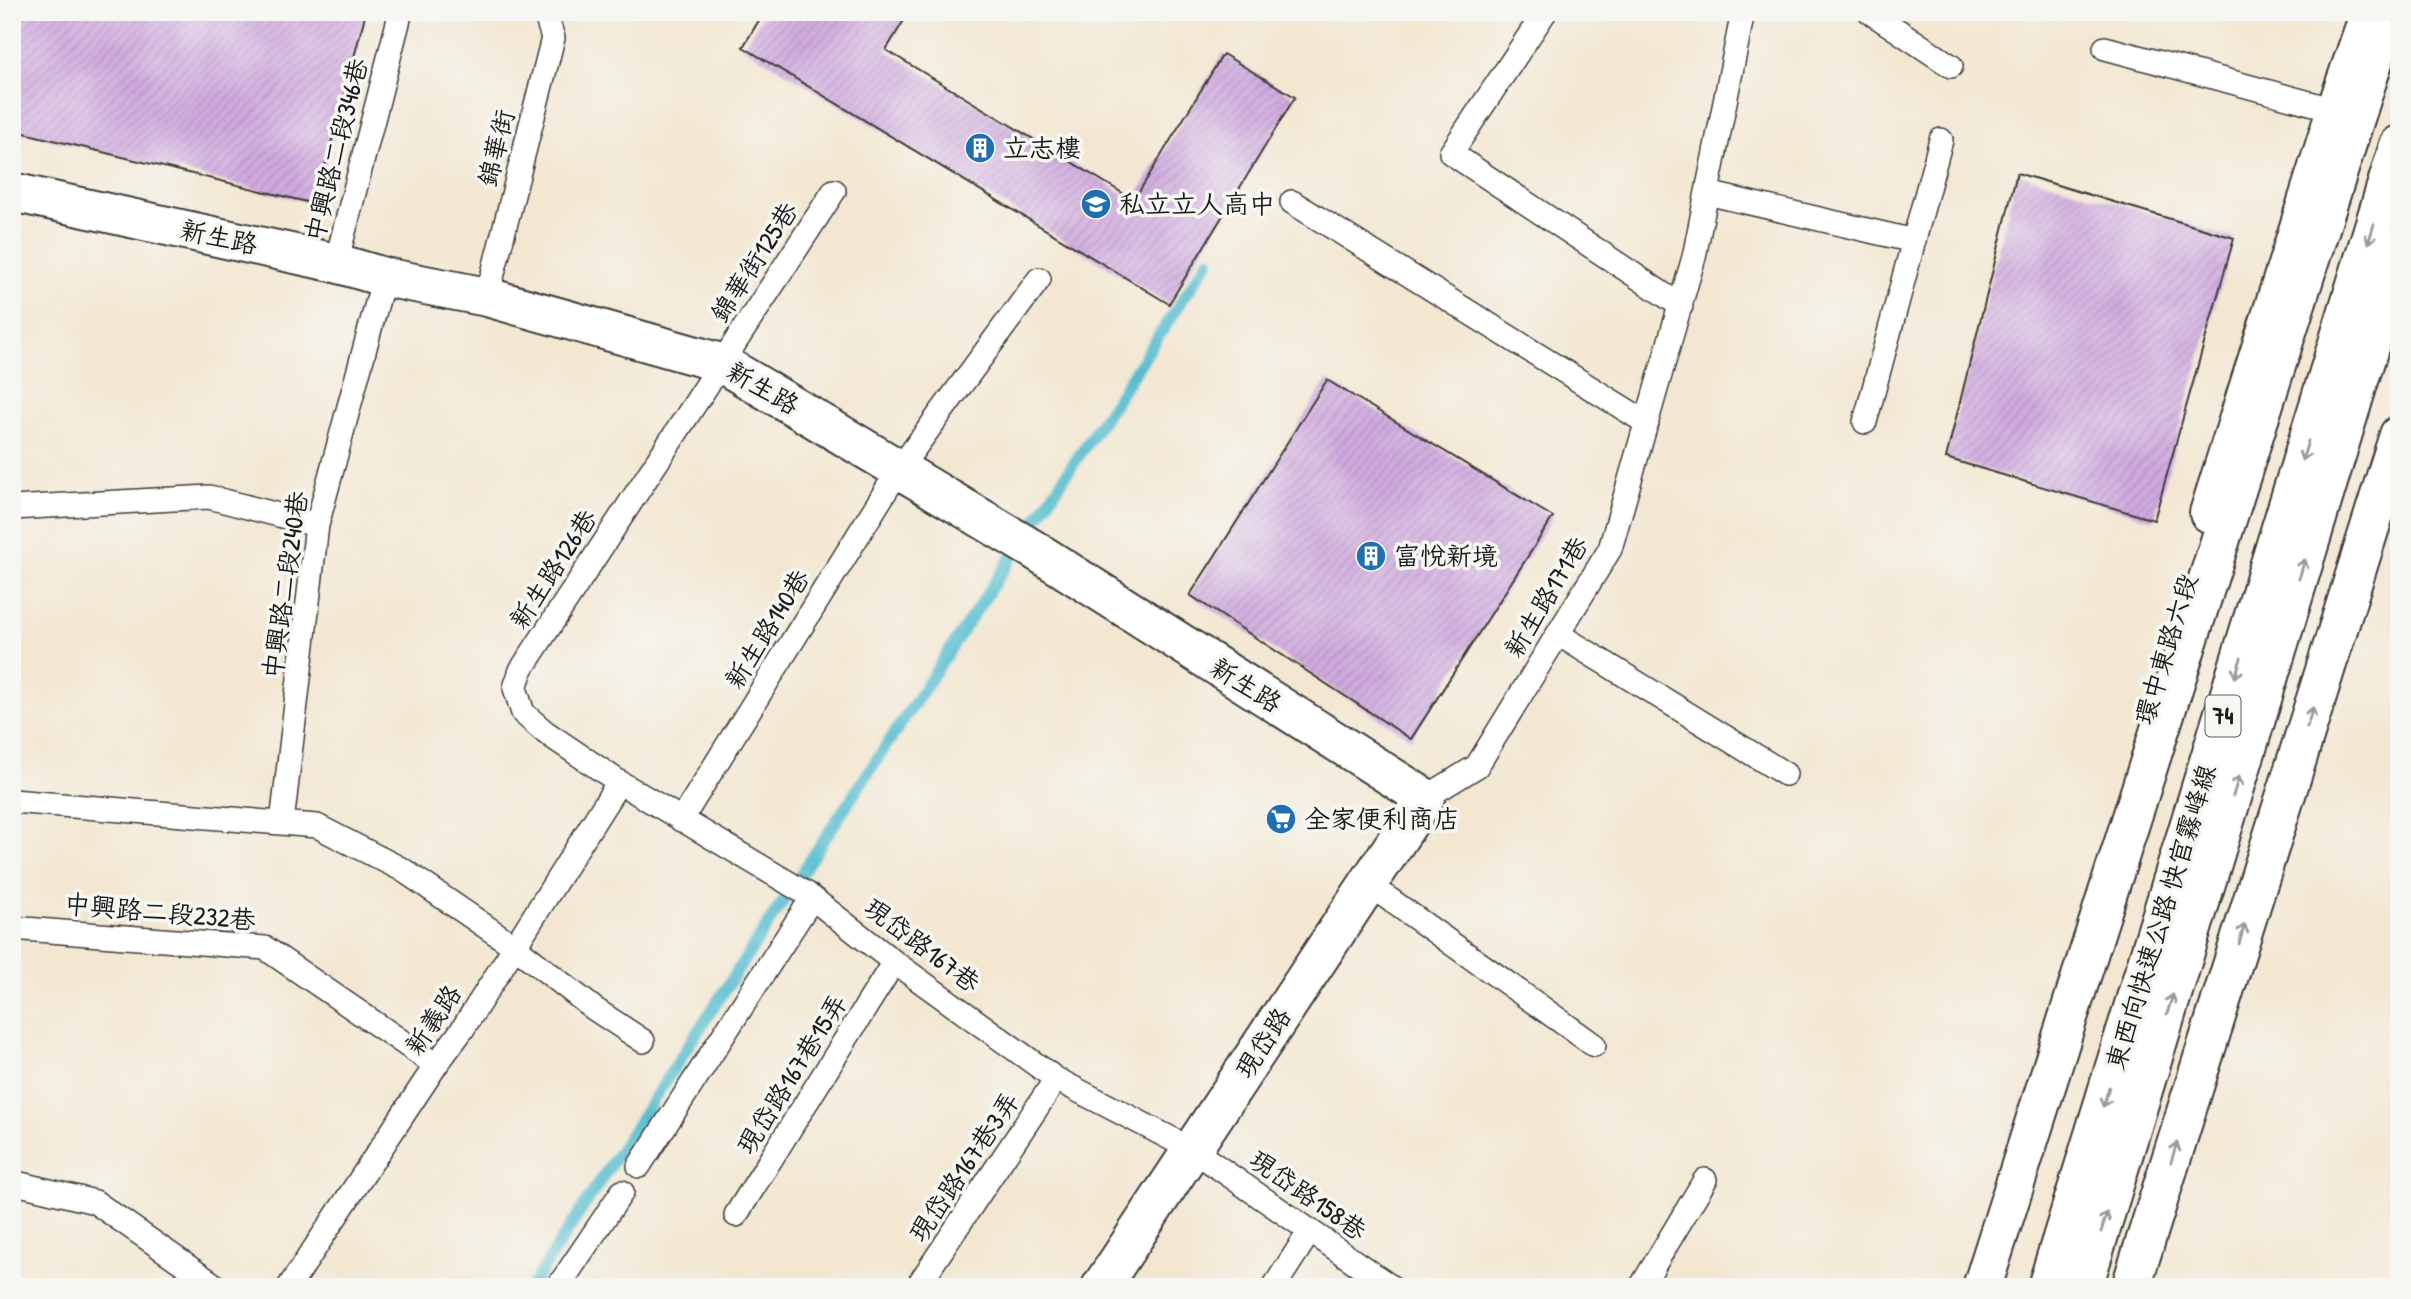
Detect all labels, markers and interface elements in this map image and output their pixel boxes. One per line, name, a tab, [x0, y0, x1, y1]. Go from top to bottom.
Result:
street label: 中興路二段346巷	[296, 55, 375, 245]
street label: 錦華街	[469, 106, 522, 190]
place label: 立志樓	[1003, 130, 1081, 165]
building icon: 立志樓	[963, 131, 997, 165]
place label: 私立立人高中	[1119, 186, 1275, 221]
school or university icon: 私立立人高中	[1079, 187, 1113, 221]
street label: 錦華街125巷	[702, 195, 805, 329]
street label: 新生路	[177, 211, 261, 262]
one-way arrow	[2364, 222, 2377, 244]
street label: 新生路	[721, 353, 806, 422]
one-way arrow	[2297, 440, 2310, 462]
street label: 中興路二段240巷	[254, 489, 315, 681]
street label: 新生路126巷	[501, 502, 604, 635]
street label: 新生路171巷	[1496, 530, 1596, 664]
place label: 富悅新境	[1394, 538, 1498, 573]
building icon: 富悅新境	[1354, 539, 1388, 573]
one-way arrow	[2297, 558, 2309, 580]
street label: 新生路140巷	[716, 562, 817, 695]
street label: 環中東路六段	[2126, 569, 2205, 729]
street label: 新生路	[1204, 649, 1289, 720]
one-way arrow	[2230, 657, 2243, 679]
road number: 74	[2206, 696, 2240, 736]
one-way arrow	[2305, 707, 2317, 729]
street label: 東西向快速公路 快官霧峰線	[2097, 760, 2224, 1074]
one-way arrow	[2231, 776, 2243, 798]
place label: 全家便利商店	[1304, 801, 1460, 836]
supermarket icon: 全家便利商店	[1264, 802, 1298, 836]
street label: 中興路二段232巷	[63, 886, 257, 937]
street label: 現岱路167巷	[857, 889, 987, 1000]
one-way arrow	[2237, 924, 2249, 946]
street label: 新義路	[396, 978, 469, 1062]
street label: 現岱路167巷15弄	[728, 987, 855, 1161]
one-way arrow	[2164, 993, 2177, 1015]
street label: 現岱路	[1227, 1000, 1299, 1085]
street label: 現岱路167巷3弄	[900, 1085, 1027, 1249]
one-way arrow	[2099, 1085, 2112, 1107]
street label: 現岱路158巷	[1243, 1141, 1374, 1248]
one-way arrow	[2168, 1141, 2181, 1163]
one-way arrow	[2099, 1211, 2111, 1233]

